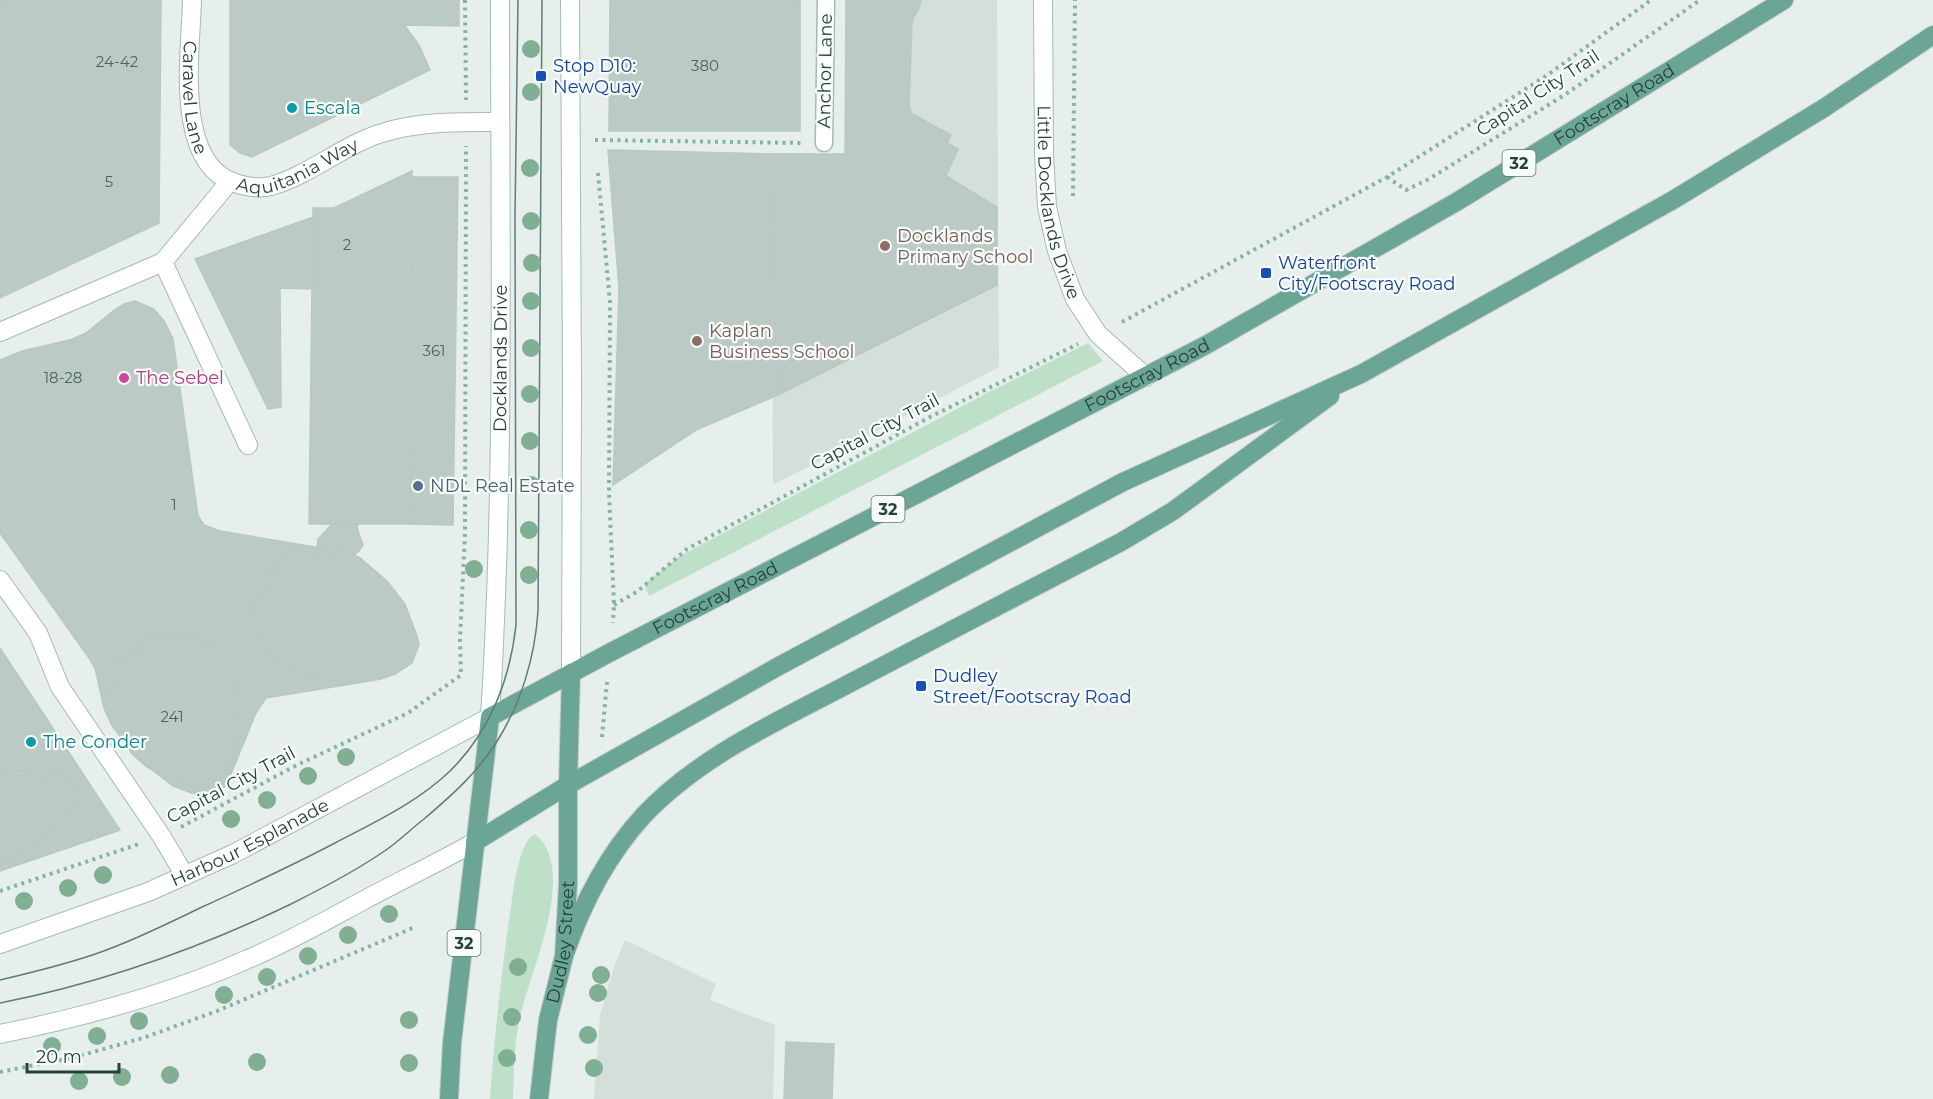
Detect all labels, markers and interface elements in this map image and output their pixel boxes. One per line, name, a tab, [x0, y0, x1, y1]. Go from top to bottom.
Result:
street label: Anchor Lane	[813, 13, 837, 129]
street label: Caravel Lane	[178, 40, 212, 158]
street label: Capital City Trail	[1472, 45, 1604, 141]
house number: 24-42	[96, 52, 138, 71]
place label: Stop D10: NewQuay	[553, 55, 641, 98]
house number: 380	[691, 56, 719, 75]
street label: Footscray Road	[1550, 59, 1679, 150]
marker: Stop D10: NewQuay	[534, 69, 548, 83]
place label: Escala	[304, 97, 361, 119]
marker: Escala	[285, 101, 299, 115]
street label: Little Docklands Drive	[1033, 105, 1085, 302]
street label: Aquitania Way	[234, 133, 362, 199]
road number: 32	[1502, 150, 1536, 176]
house number: 5	[105, 172, 113, 191]
place label: Docklands Primary School	[897, 225, 1033, 268]
house number: 2	[343, 235, 351, 254]
marker: Docklands Primary School	[878, 239, 892, 253]
place label: Waterfront City/Footscray Road	[1278, 252, 1456, 295]
marker: Waterfront City/Footscray Road	[1259, 266, 1273, 280]
street label: Docklands Drive	[489, 285, 512, 432]
place label: Kaplan Business School	[709, 320, 854, 363]
marker: Kaplan Business School	[690, 334, 704, 348]
street label: Footscray Road	[1081, 334, 1214, 417]
house number: 361	[422, 341, 446, 360]
place label: The Sebel	[136, 367, 224, 389]
house number: 18-28	[44, 368, 82, 387]
marker: The Sebel	[117, 371, 131, 385]
street label: Capital City Trail	[807, 389, 943, 475]
place label: NDL Real Estate	[430, 475, 575, 497]
marker: NDL Real Estate	[411, 479, 425, 493]
house number: 1	[171, 495, 177, 514]
road number: 32	[872, 496, 904, 522]
street label: Footscray Road	[649, 557, 782, 640]
place label: Dudley Street/Footscray Road	[933, 665, 1132, 708]
marker: Dudley Street/Footscray Road	[914, 679, 928, 693]
house number: 241	[160, 707, 184, 726]
place label: The Conder	[43, 731, 147, 753]
marker: The Conder	[24, 735, 38, 749]
street label: Capital City Trail	[163, 742, 299, 828]
street label: Harbour Esplanade	[167, 794, 333, 891]
street label: Dudley Street	[542, 880, 579, 1006]
road number: 32	[448, 930, 480, 956]
scale bar	[27, 1036, 118, 1074]
text: 20 m	[36, 1046, 82, 1068]

